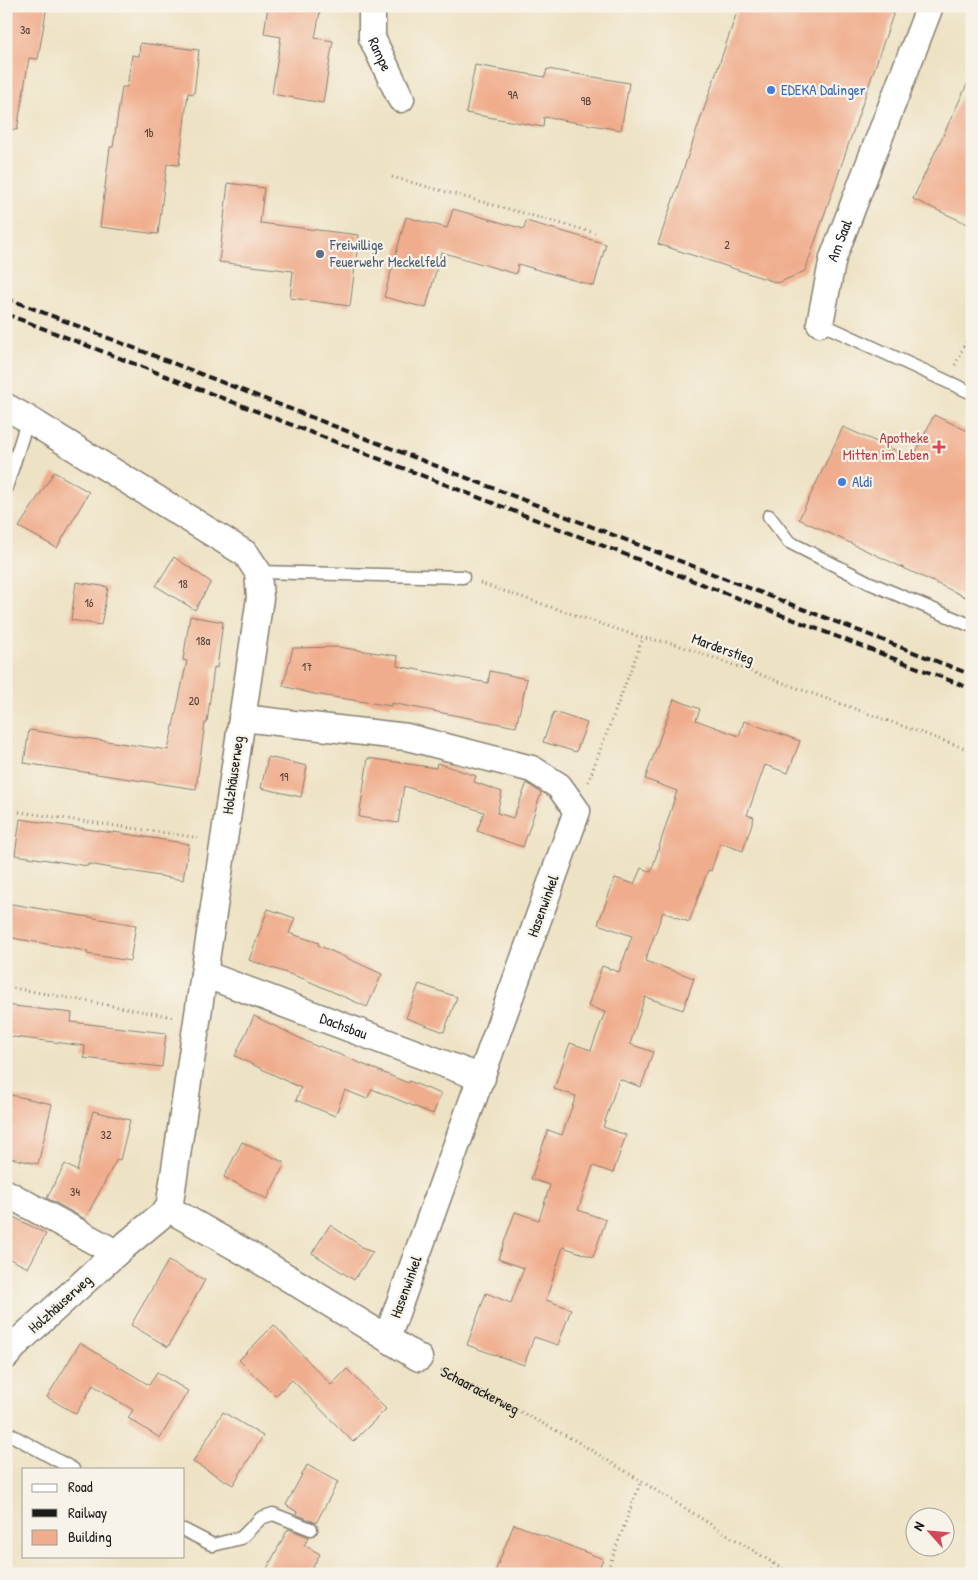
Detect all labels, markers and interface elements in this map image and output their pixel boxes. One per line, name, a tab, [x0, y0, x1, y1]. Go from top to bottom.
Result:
house number: 3a	[20, 21, 30, 38]
street label: Rampe	[363, 34, 397, 75]
place label: EDEKA Dalinger	[781, 79, 866, 100]
marker: EDEKA Dalinger	[765, 84, 777, 96]
house number: 9A	[508, 86, 518, 103]
house number: 9B	[581, 92, 591, 109]
house number: 1b	[144, 124, 154, 141]
street label: Am Saal	[822, 216, 857, 264]
place label: Freiwillige Feuerwehr Meckelfeld	[329, 234, 446, 272]
house number: 2	[724, 236, 730, 253]
marker: Freiwillige Feuerwehr Meckelfeld	[314, 248, 326, 260]
place label: Apotheke Mitten im Leben	[843, 427, 929, 465]
marker: Apotheke Mitten im Leben	[933, 441, 945, 453]
place label: Aldi	[852, 471, 873, 492]
marker: Aldi	[836, 476, 848, 488]
house number: 18	[178, 575, 188, 592]
house number: 16	[84, 594, 94, 611]
street label: Marderstieg	[689, 628, 758, 670]
house number: 18a	[196, 632, 210, 649]
house number: 17	[302, 658, 312, 675]
house number: 20	[189, 692, 200, 709]
street label: Holzhäuserweg	[217, 734, 248, 815]
house number: 19	[280, 768, 289, 785]
street label: Hasenwinkel	[522, 872, 563, 940]
street label: Dachsbau	[317, 1007, 370, 1044]
house number: 32	[101, 1126, 112, 1143]
house number: 34	[70, 1183, 80, 1200]
street label: Hasenwinkel	[385, 1253, 426, 1321]
street label: Holzhäuserweg	[23, 1269, 96, 1338]
street label: Schaarackerweg	[437, 1361, 523, 1419]
legend	[22, 1468, 185, 1558]
text: Road	[68, 1476, 93, 1497]
text: Railway	[68, 1502, 107, 1523]
north arrow	[906, 1508, 956, 1558]
text: N	[908, 1518, 928, 1534]
text: Building	[68, 1526, 112, 1547]

